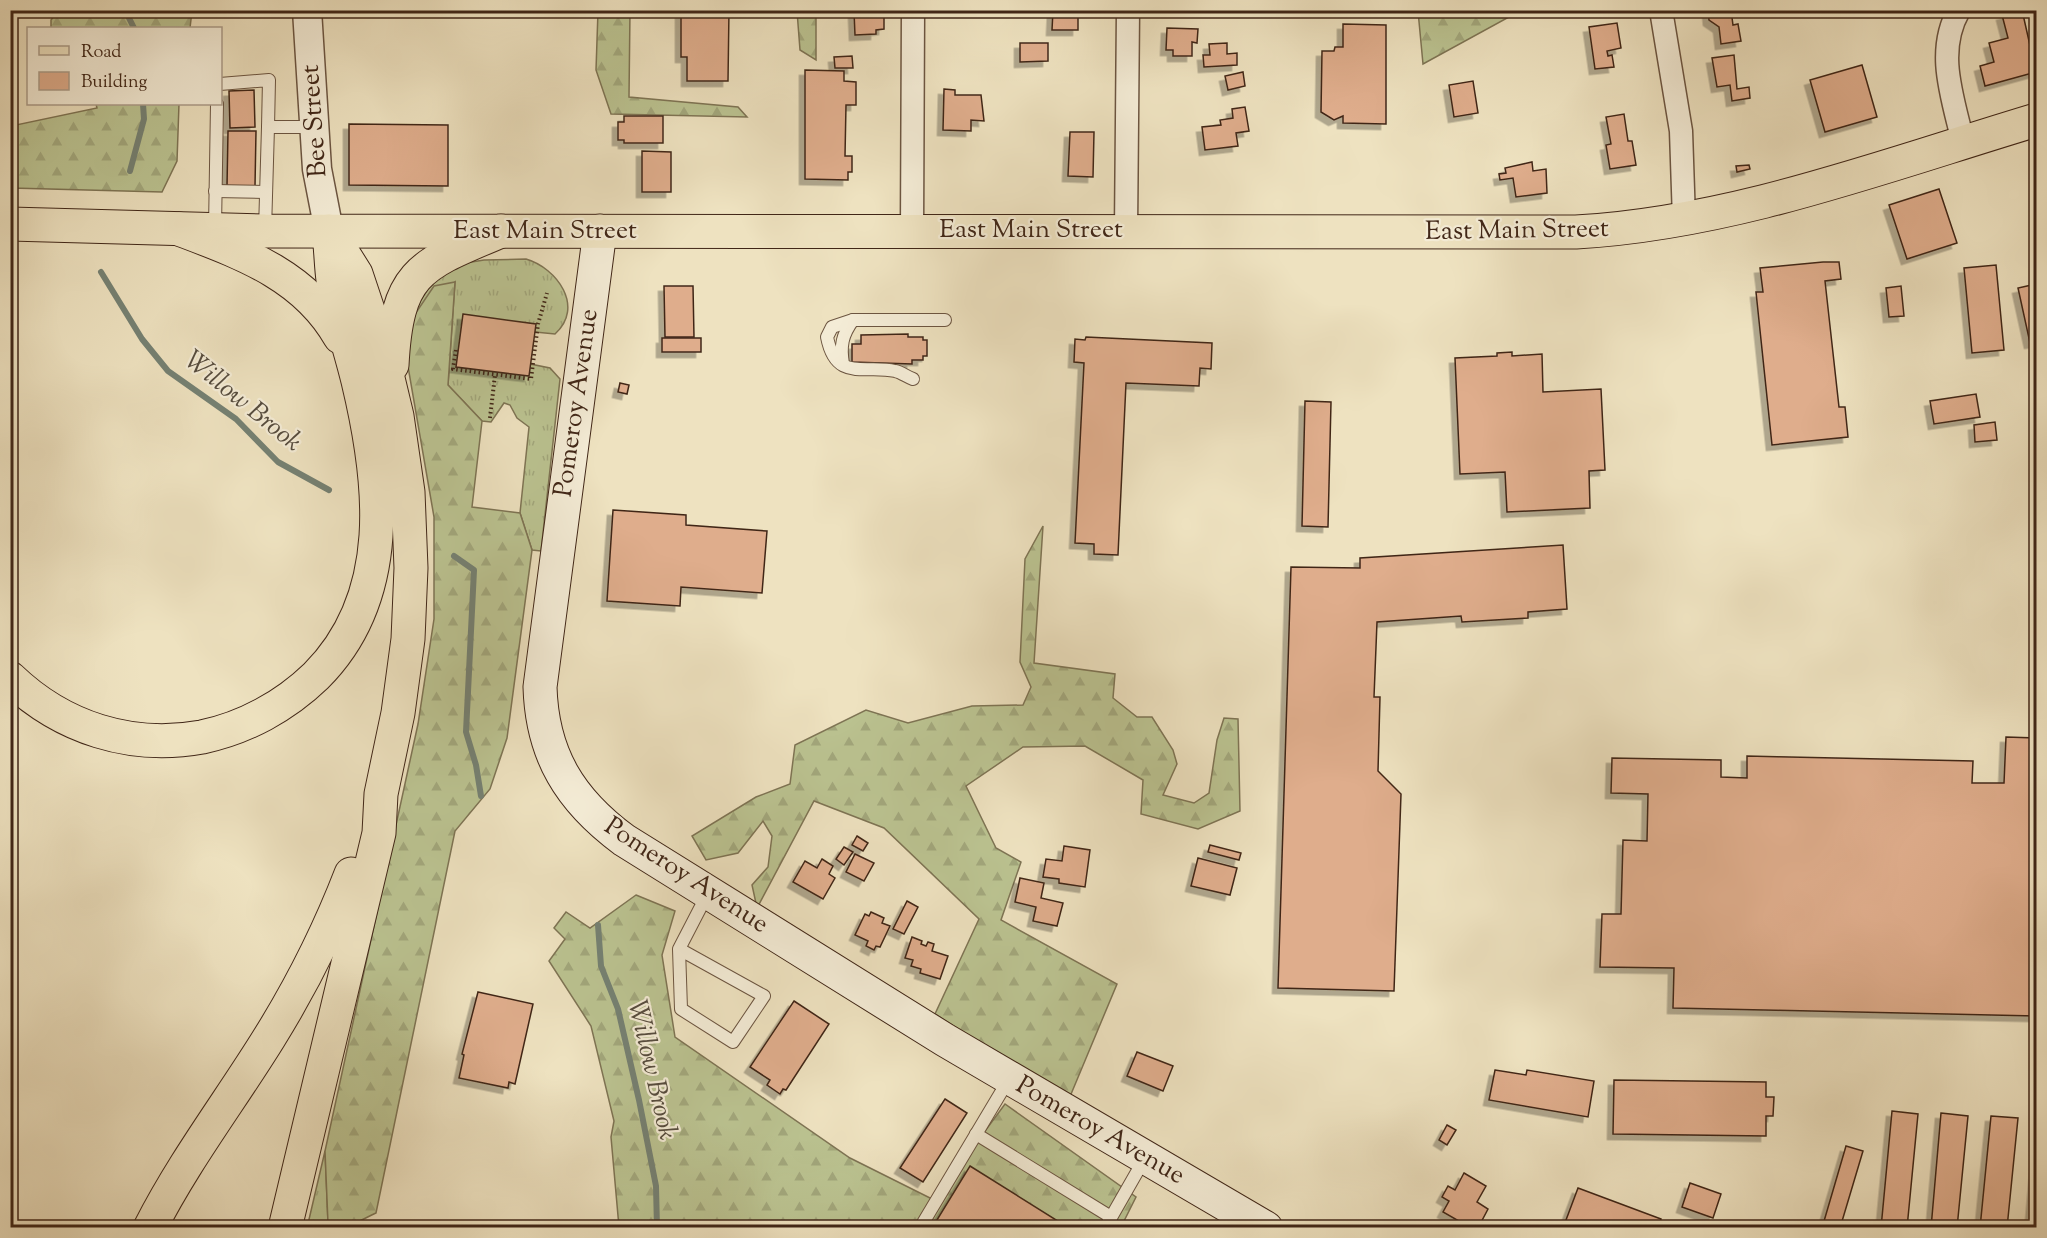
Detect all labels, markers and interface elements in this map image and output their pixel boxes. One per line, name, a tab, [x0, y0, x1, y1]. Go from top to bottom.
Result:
legend	[27, 27, 222, 105]
text: Road	[81, 40, 121, 66]
street label: Bee Street	[293, 63, 337, 179]
text: Building	[81, 70, 147, 96]
street label: East Main Street	[1425, 211, 1609, 251]
street label: East Main Street	[939, 212, 1123, 249]
street label: East Main Street	[453, 213, 637, 250]
street label: Pomeroy Avenue	[545, 306, 609, 500]
water label: Willow Brook	[174, 342, 310, 462]
street label: Pomeroy Avenue	[596, 809, 776, 943]
water label: Willow Brook	[616, 996, 686, 1144]
street label: Pomeroy Avenue	[1009, 1068, 1191, 1194]

